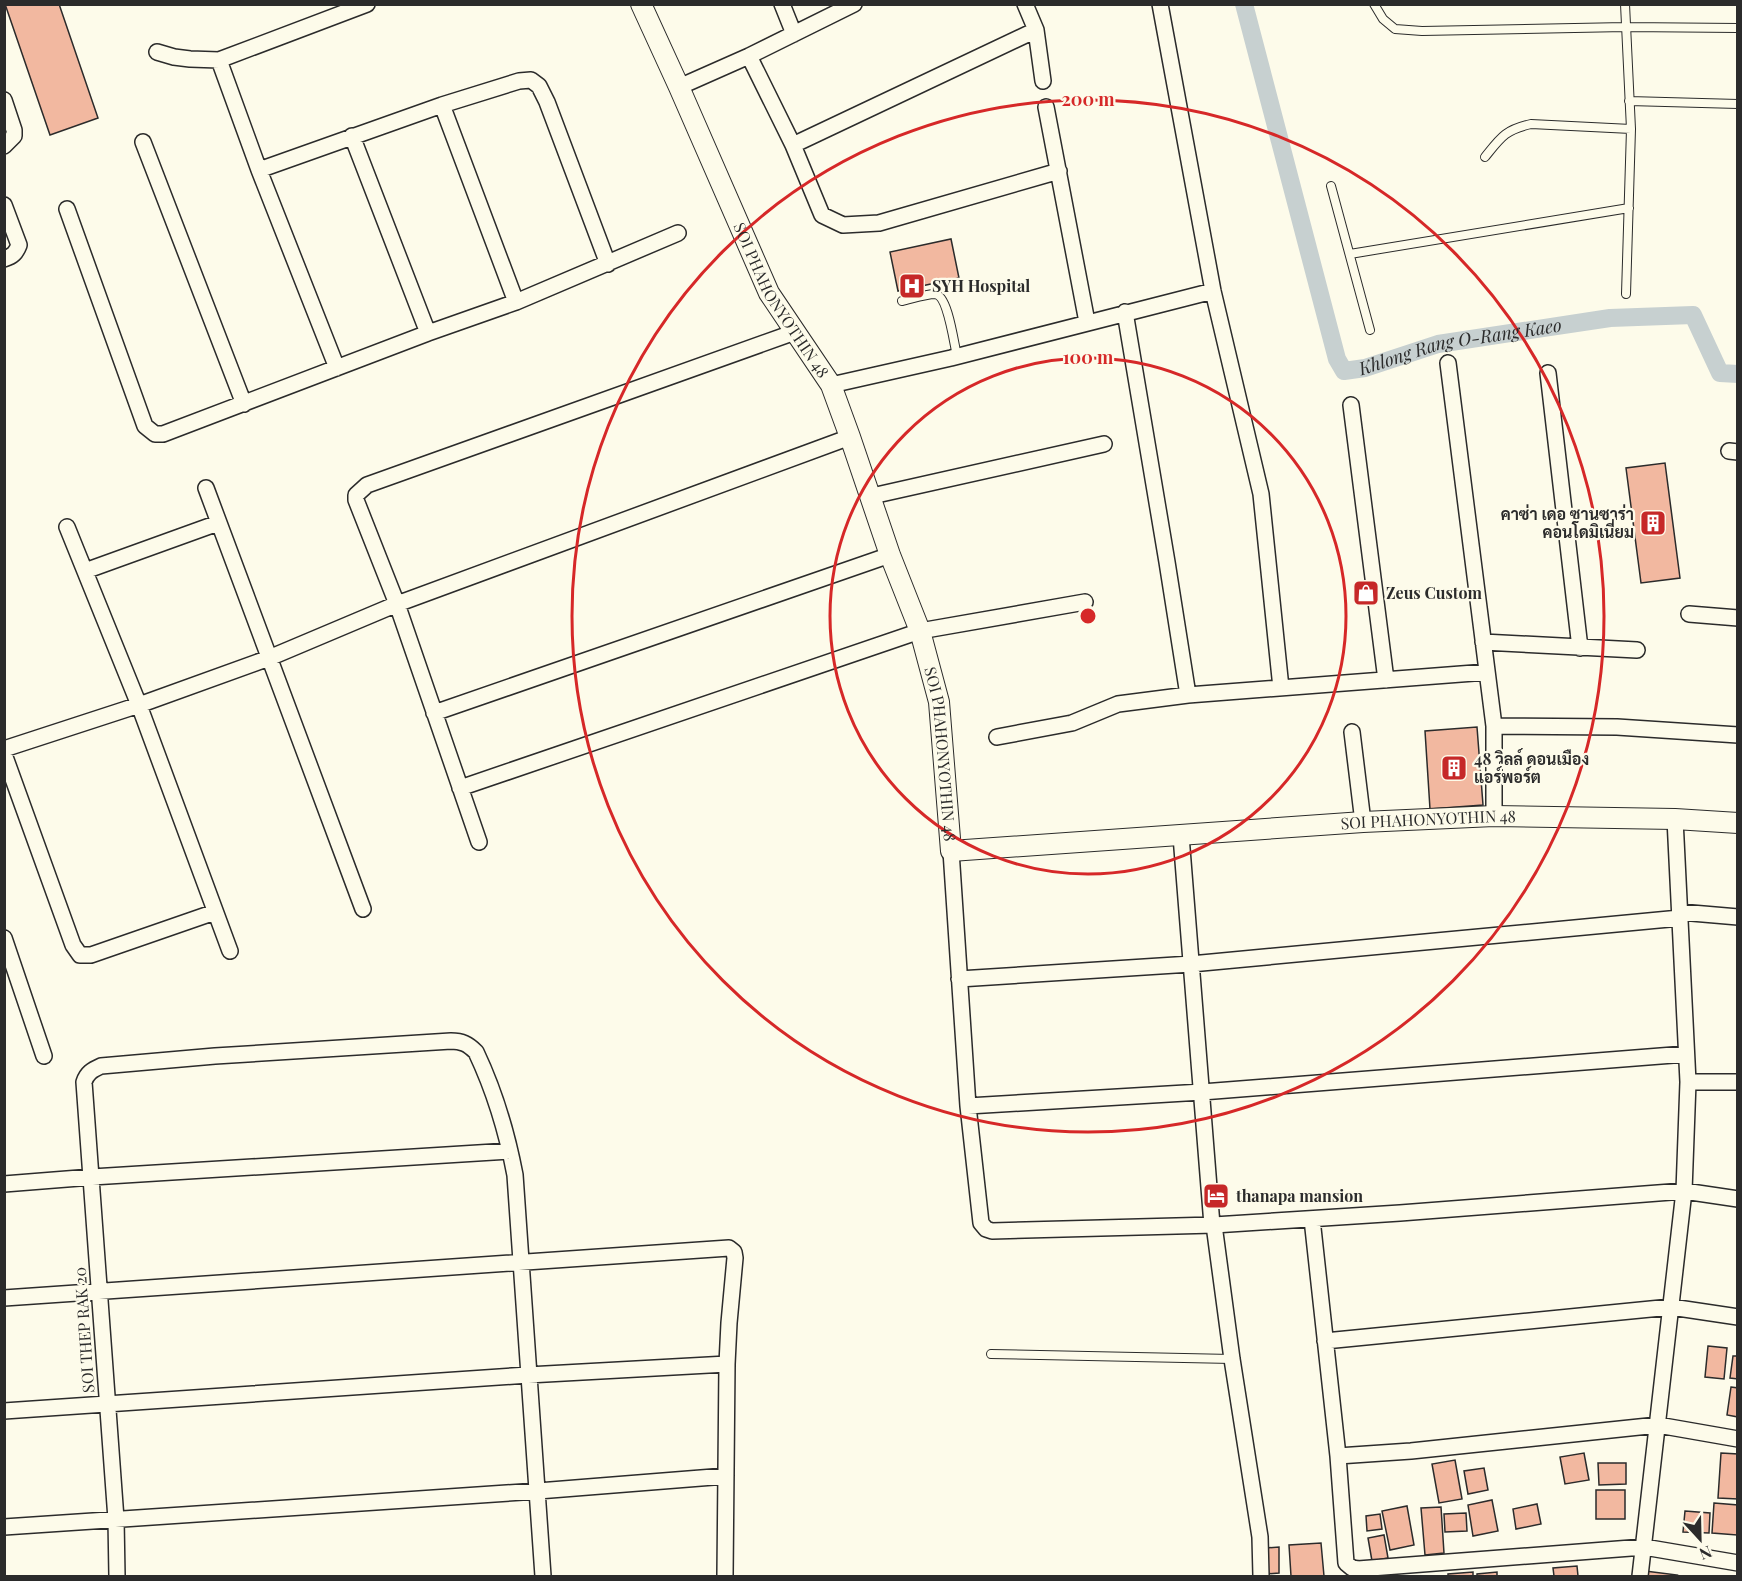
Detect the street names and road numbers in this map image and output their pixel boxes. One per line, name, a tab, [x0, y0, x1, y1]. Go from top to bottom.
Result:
street label: SOI PHAHONYOTHIN 48	[729, 219, 834, 381]
street label: SOI PHAHONYOTHIN 48	[920, 664, 961, 842]
street label: SOI PHAHONYOTHIN 48	[1340, 805, 1516, 834]
street label: SOI THEP RAK 20	[69, 1266, 98, 1394]

